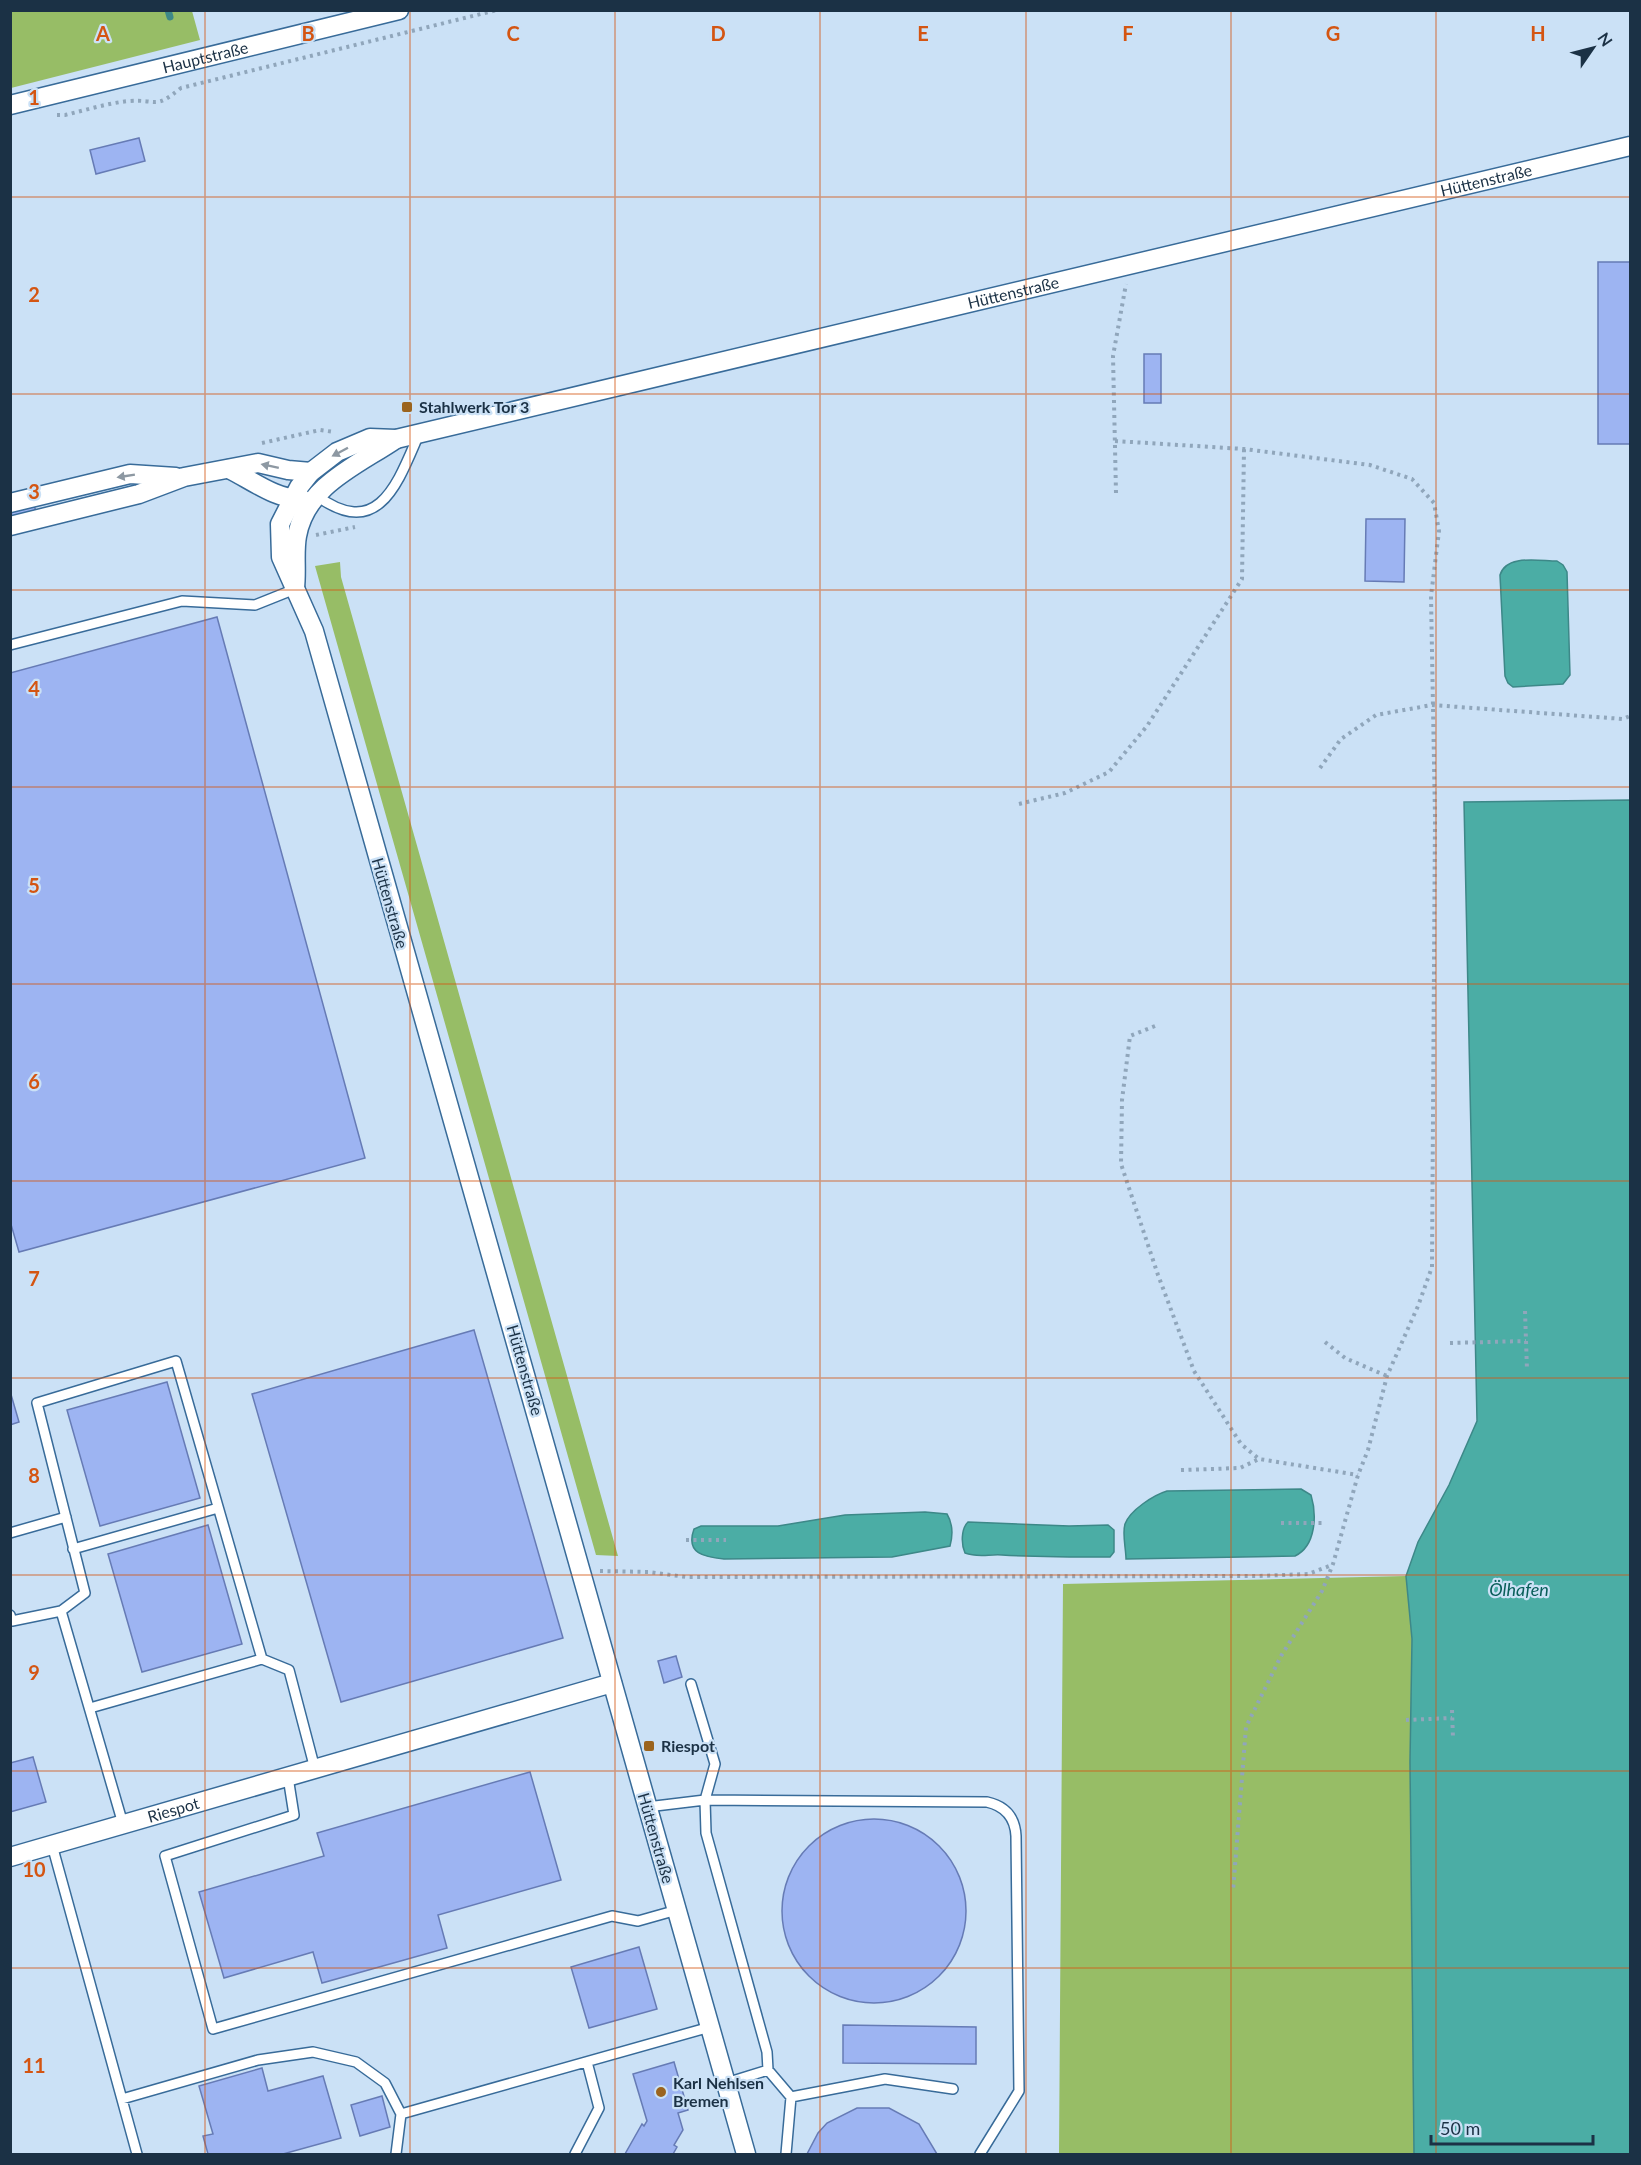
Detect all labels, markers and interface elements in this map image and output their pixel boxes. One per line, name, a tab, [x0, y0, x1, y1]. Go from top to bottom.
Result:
north arrow	[1563, 18, 1623, 78]
text: A	[95, 21, 110, 45]
text: B	[301, 21, 315, 45]
text: C	[506, 21, 520, 45]
text: D	[710, 21, 726, 45]
text: E	[917, 21, 929, 45]
text: F	[1122, 21, 1134, 45]
text: G	[1326, 21, 1340, 45]
text: H	[1530, 21, 1546, 45]
text: N	[1594, 29, 1617, 50]
street label: Hauptstraße	[160, 37, 250, 76]
text: 1	[28, 85, 40, 109]
street label: Hüttenstraße	[1438, 160, 1534, 200]
street label: Hüttenstraße	[966, 272, 1061, 312]
text: 2	[28, 282, 40, 306]
place label: Stahlwerk Tor 3	[419, 397, 529, 416]
marker: Stahlwerk Tor 3	[400, 400, 414, 414]
one-way arrow	[331, 447, 348, 457]
one-way arrow	[260, 461, 279, 470]
one-way arrow	[116, 471, 135, 480]
text: 3	[28, 479, 40, 503]
text: 4	[28, 676, 40, 700]
street label: Hüttenstraße	[368, 855, 412, 950]
text: 5	[28, 873, 40, 897]
text: 6	[28, 1069, 40, 1093]
text: 7	[28, 1266, 40, 1290]
street label: Hüttenstraße	[503, 1322, 547, 1417]
text: 8	[28, 1463, 40, 1487]
water label: Ölhafen	[1489, 1578, 1549, 1600]
text: 9	[28, 1660, 40, 1684]
place label: Riespot	[661, 1736, 715, 1755]
marker: Riespot	[642, 1739, 656, 1753]
street label: Hüttenstraße	[634, 1790, 678, 1885]
street label: Riespot	[145, 1793, 201, 1826]
text: 10	[22, 1857, 46, 1881]
text: 11	[22, 2053, 46, 2077]
place label: Karl Nehlsen Bremen	[673, 2073, 764, 2110]
marker: Karl Nehlsen Bremen	[654, 2085, 668, 2099]
scale bar	[1431, 2108, 1593, 2146]
text: 50 m	[1440, 2117, 1480, 2139]

